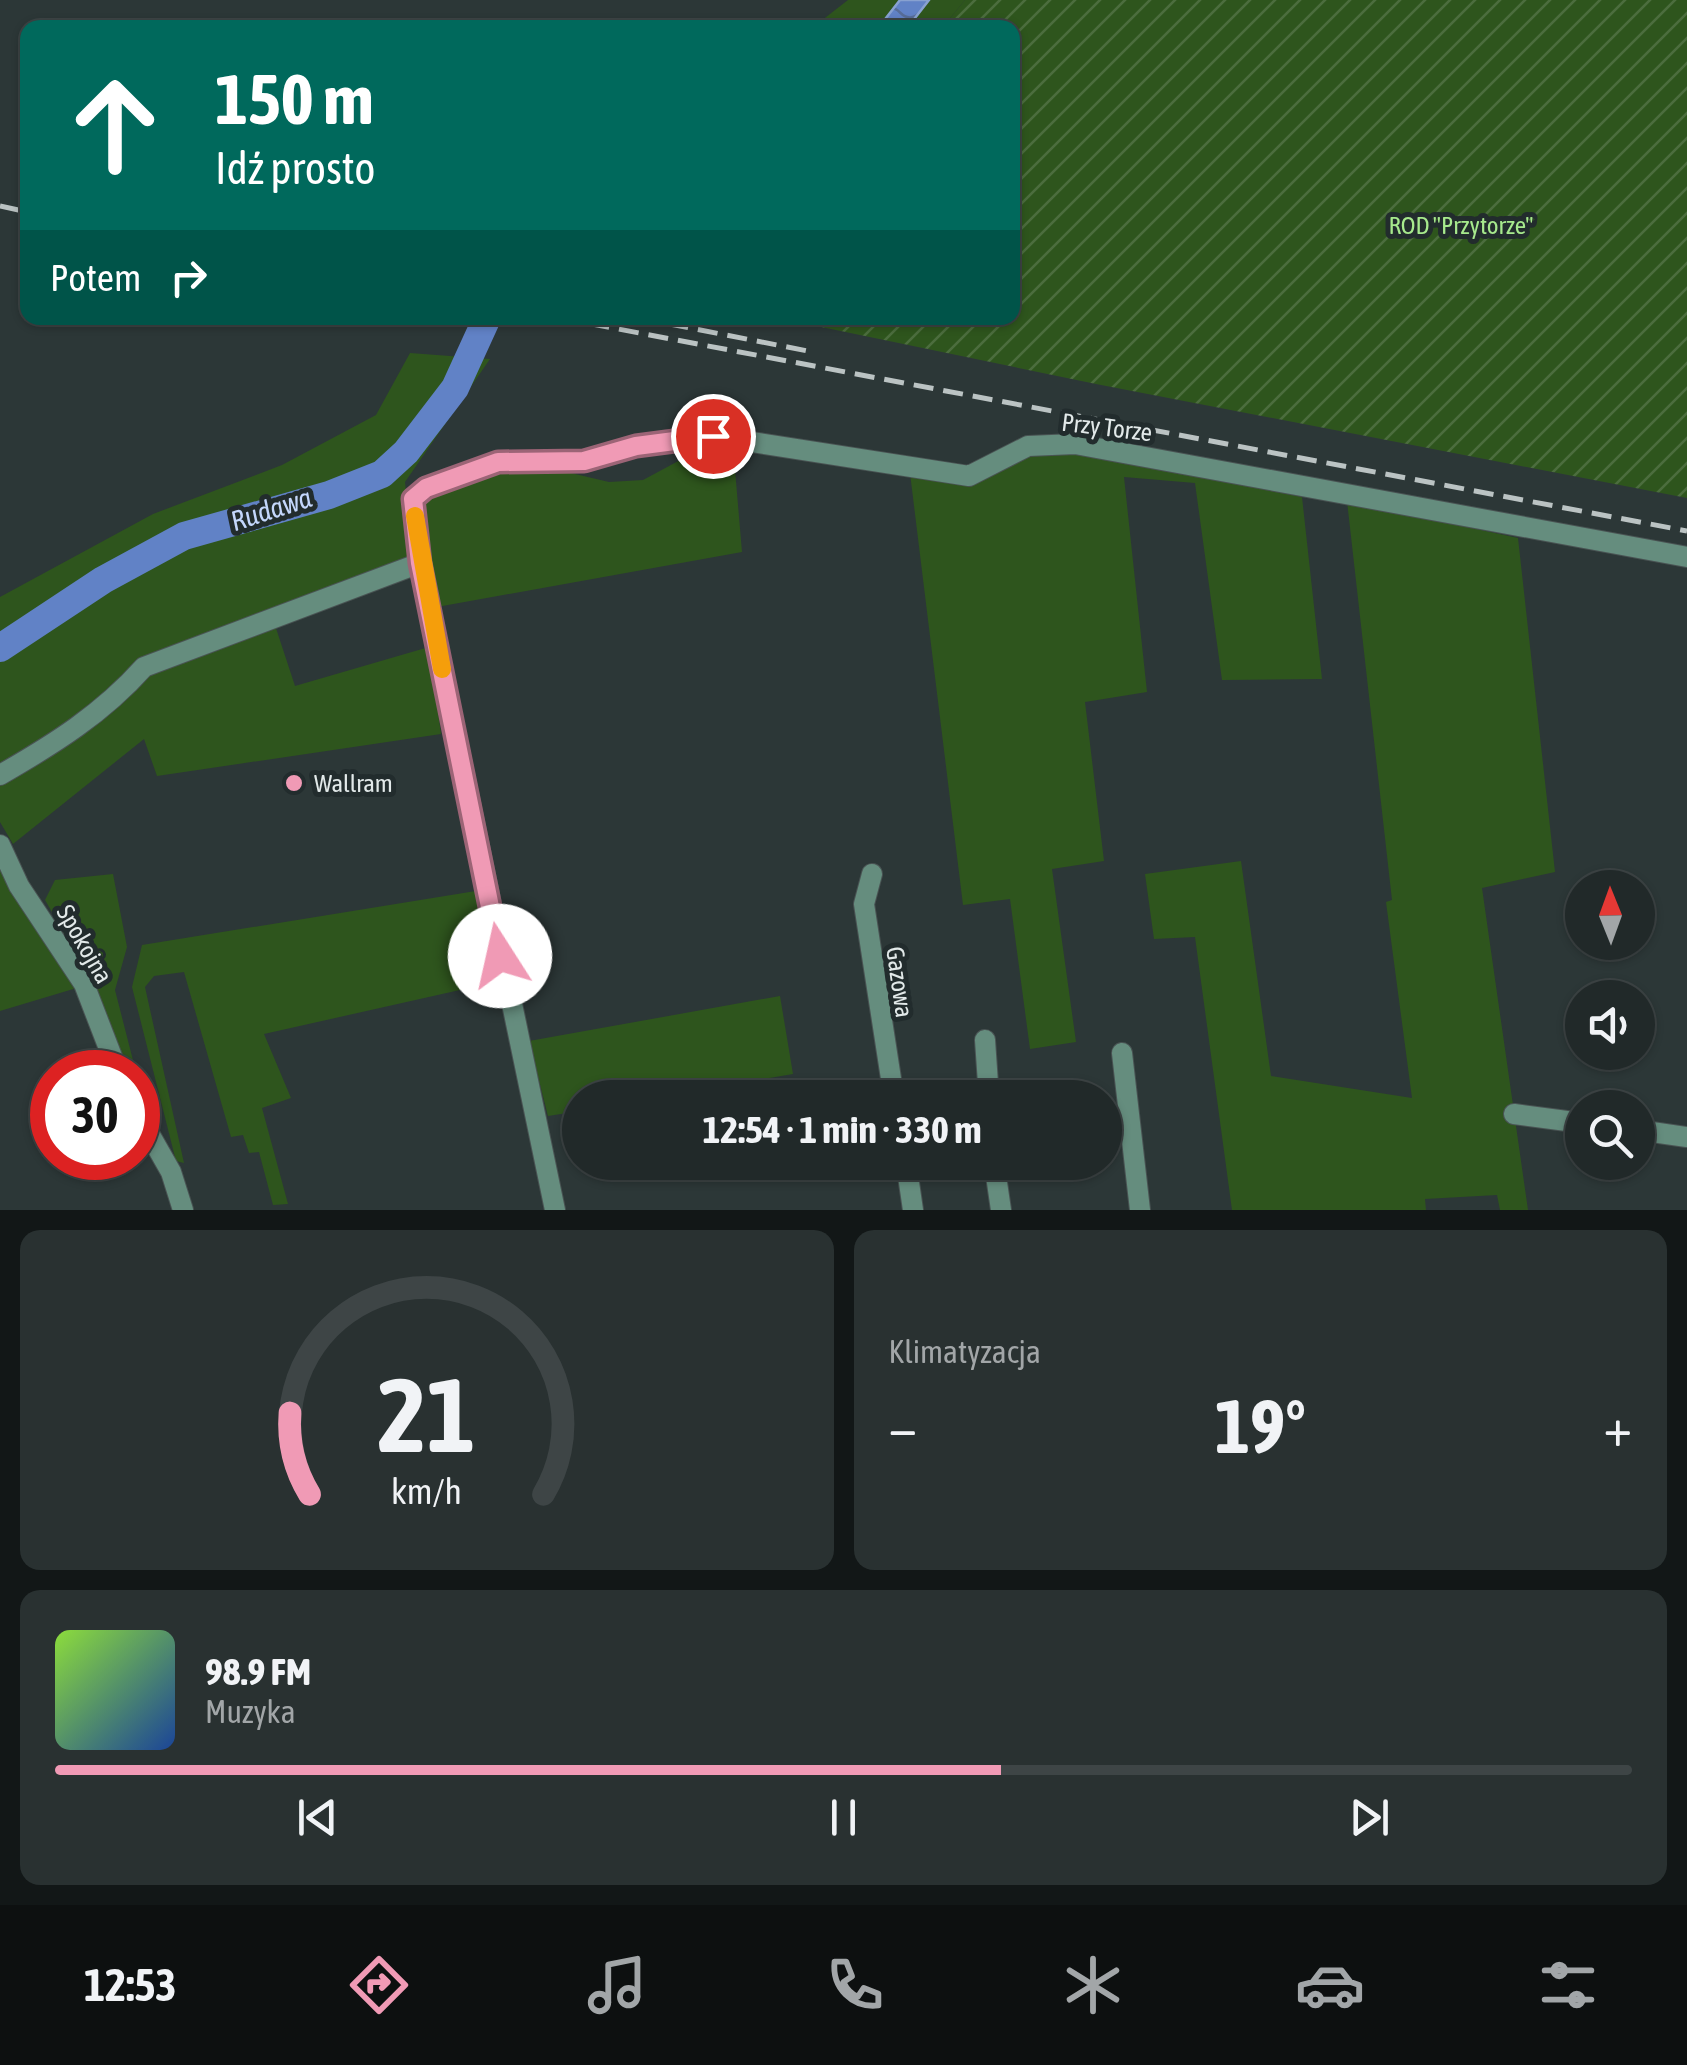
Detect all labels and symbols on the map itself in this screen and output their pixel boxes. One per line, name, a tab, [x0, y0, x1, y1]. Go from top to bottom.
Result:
park label: ROD "Przytorze"	[1389, 211, 1533, 239]
pin	[671, 394, 756, 479]
street label: Przy Torze	[1060, 408, 1154, 446]
water label: Rudawa	[226, 481, 316, 537]
place label: Wallram	[314, 769, 393, 797]
marker: Wallram	[283, 772, 305, 794]
north arrow	[1565, 870, 1655, 960]
street label: Spokojna	[51, 900, 119, 988]
position arrow	[448, 904, 552, 1008]
street label: Gazowa	[881, 945, 919, 1019]
speed limit sign: 30	[30, 1050, 160, 1180]

